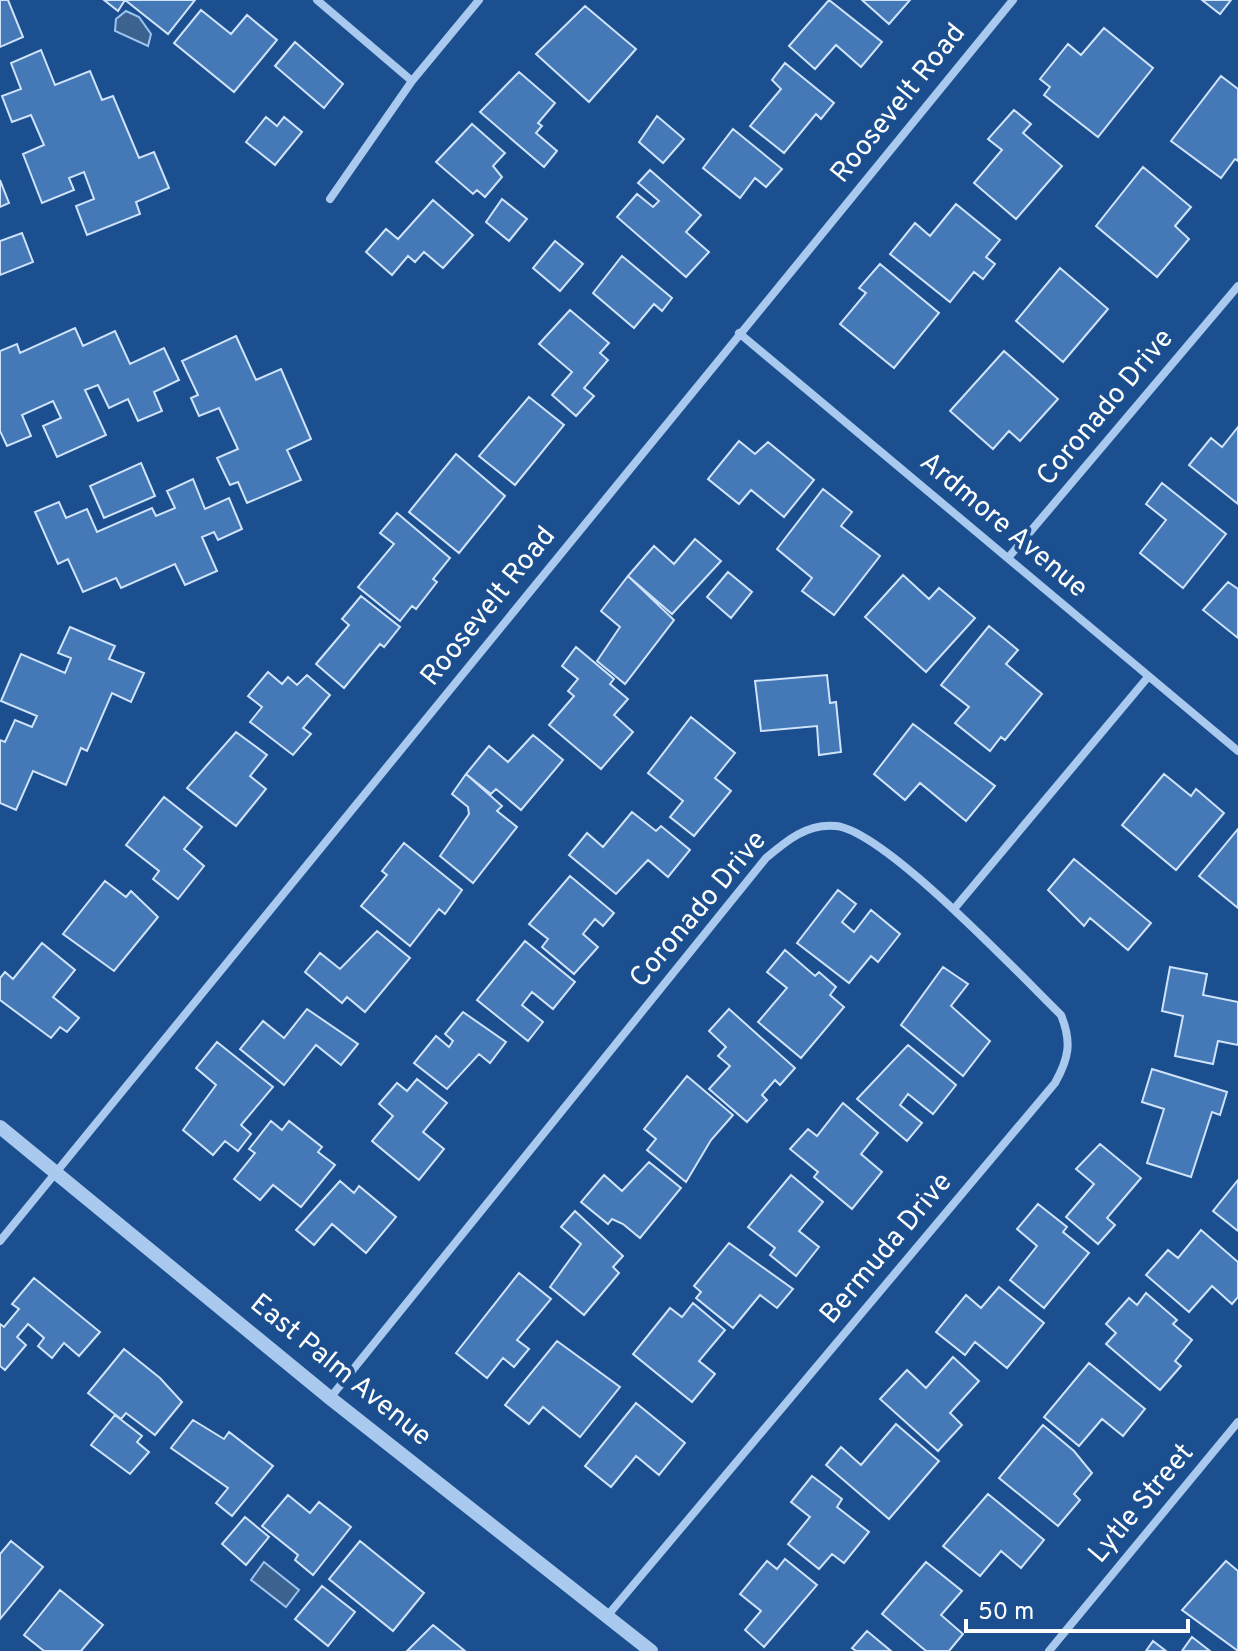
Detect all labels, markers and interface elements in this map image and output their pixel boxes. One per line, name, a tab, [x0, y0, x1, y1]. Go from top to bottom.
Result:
street label: Roosevelt Road	[824, 17, 974, 191]
street label: Coronado Drive	[1030, 322, 1182, 494]
street label: Ardmore Avenue	[911, 445, 1095, 607]
street label: Roosevelt Road	[414, 520, 564, 694]
street label: Coronado Drive	[623, 824, 775, 996]
street label: Bermuda Drive	[813, 1166, 961, 1332]
street label: East Palm Avenue	[242, 1287, 438, 1455]
street label: Lytle Street	[1081, 1437, 1203, 1571]
scale bar	[966, 1583, 1188, 1633]
text: 50 m	[978, 1598, 1034, 1628]

